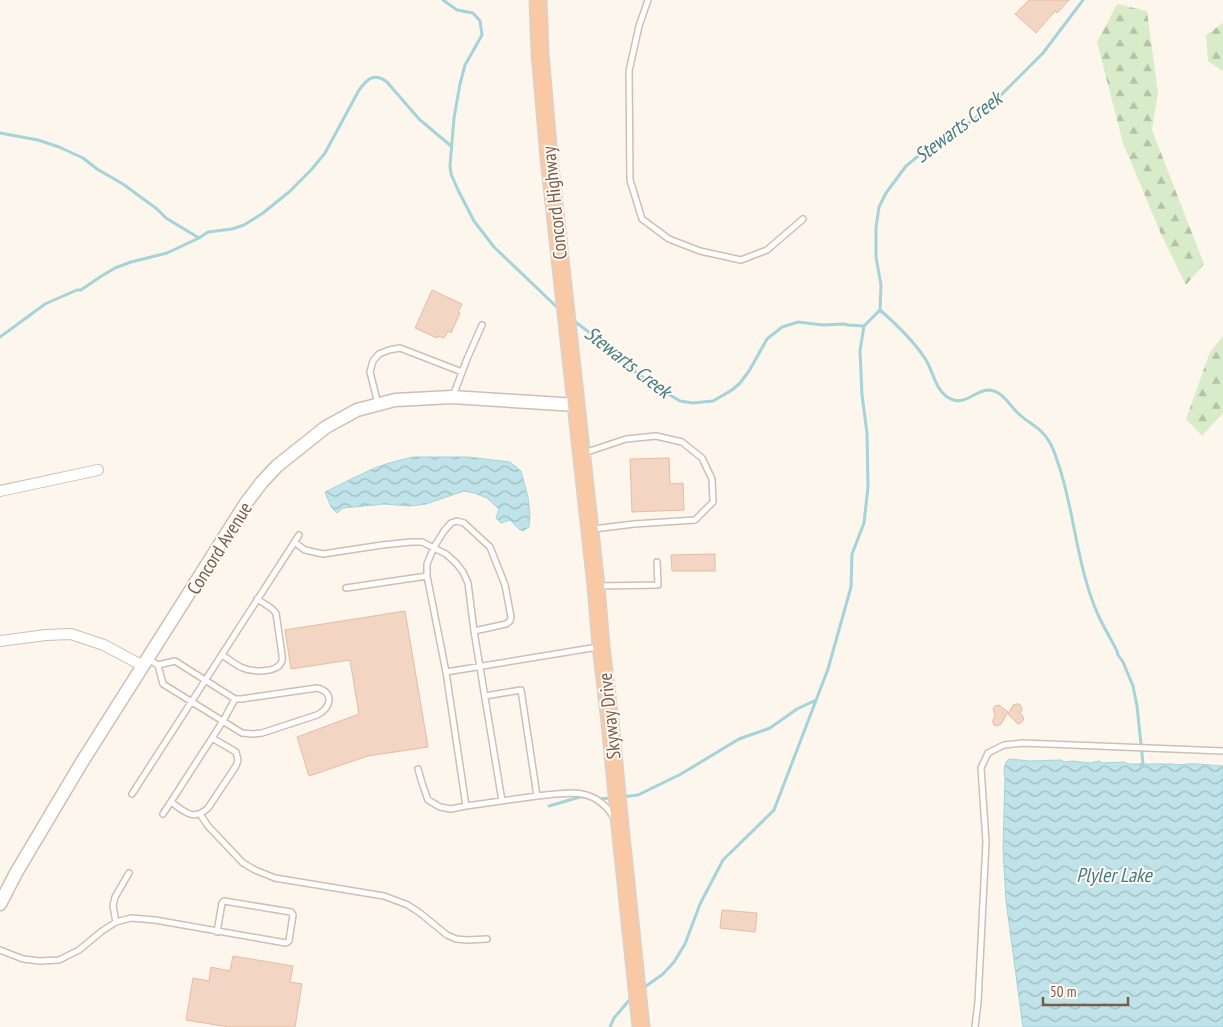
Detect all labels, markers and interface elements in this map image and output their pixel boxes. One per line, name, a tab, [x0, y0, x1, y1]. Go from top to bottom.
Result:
water label: Stewarts Creek	[909, 84, 1009, 168]
street label: Concord Highway	[536, 144, 572, 261]
water label: Stewarts Creek	[580, 320, 678, 405]
street label: Concord Avenue	[181, 497, 257, 599]
street label: Skyway Drive	[593, 671, 625, 760]
water label: Plyler Lake	[1076, 862, 1154, 888]
scale bar	[1043, 974, 1128, 1006]
text: 50 m	[1050, 982, 1076, 1001]

